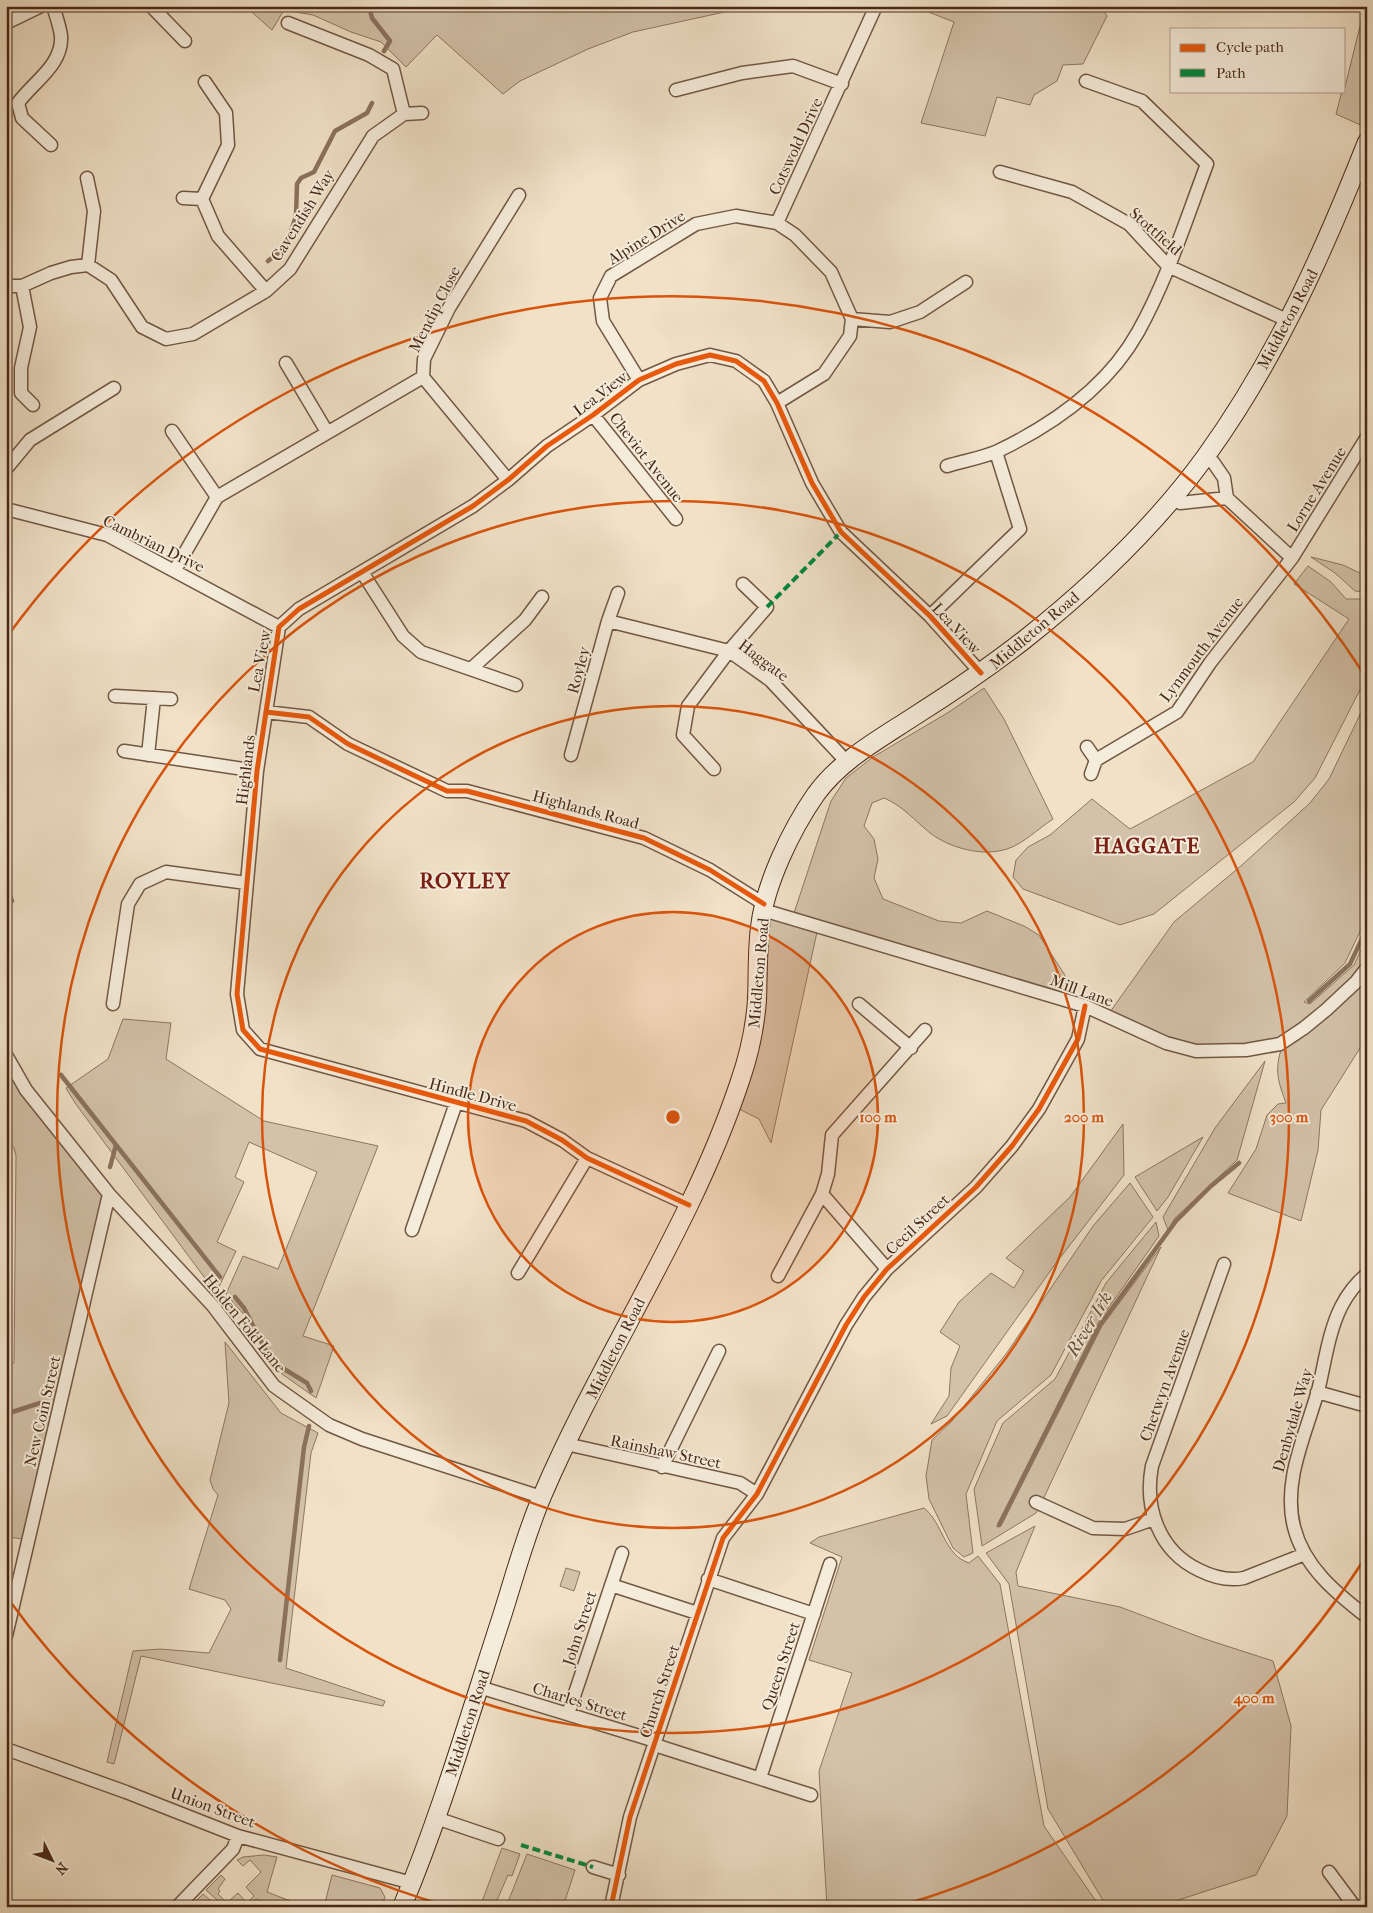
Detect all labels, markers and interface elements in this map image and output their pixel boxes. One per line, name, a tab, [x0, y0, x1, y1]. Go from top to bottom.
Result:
legend	[1170, 28, 1346, 92]
text: Cycle path	[1216, 38, 1284, 56]
text: Path	[1216, 64, 1246, 82]
street label: Cotswold Drive	[765, 94, 826, 198]
street label: Cavendish Way	[267, 165, 338, 265]
street label: Stottfield	[1126, 203, 1186, 259]
street label: Alpine Drive	[603, 206, 689, 269]
street label: Mendip Close	[405, 263, 464, 355]
street label: Middleton Road	[1253, 266, 1322, 373]
street label: Lea View	[569, 366, 632, 420]
street label: Cheviot Avenue	[606, 409, 688, 506]
street label: Lorne Avenue	[1283, 443, 1350, 535]
street label: Cambrian Drive	[100, 511, 208, 576]
street label: Middleton Road	[986, 587, 1083, 673]
street label: Lynmouth Avenue	[1156, 593, 1247, 706]
street label: Lea View	[928, 599, 986, 659]
street label: Lea View	[244, 627, 275, 694]
street label: Haggate	[735, 635, 793, 686]
street label: Royley	[563, 644, 594, 696]
street label: Highlands	[232, 734, 259, 806]
street label: Highlands Road	[530, 786, 642, 833]
district label: HAGGATE	[1094, 834, 1200, 858]
district label: ROYLEY	[420, 869, 511, 893]
street label: Middleton Road	[744, 917, 773, 1029]
street label: Mill Lane	[1048, 970, 1116, 1011]
street label: Hindle Drive	[427, 1074, 519, 1115]
centre of rings	[664, 1108, 682, 1126]
text: 100 m	[859, 1108, 897, 1126]
text: 200 m	[1064, 1108, 1104, 1126]
text: 300 m	[1270, 1108, 1309, 1126]
street label: Cecil Street	[881, 1190, 953, 1259]
street label: Holden Fold Lane	[199, 1270, 290, 1376]
water label: River Irk	[1062, 1288, 1117, 1361]
street label: Middleton Road	[582, 1294, 649, 1402]
street label: Chetwyn Avenue	[1135, 1326, 1194, 1444]
street label: New Coin Street	[20, 1353, 65, 1469]
street label: Denbydale Way	[1269, 1366, 1317, 1474]
street label: Rainshaw Street	[609, 1430, 723, 1473]
street label: John Street	[558, 1588, 601, 1670]
street label: Queen Street	[757, 1619, 804, 1713]
street label: Church Street	[635, 1642, 684, 1740]
street label: Middleton Road	[441, 1667, 494, 1779]
street label: Charles Street	[530, 1678, 630, 1725]
text: 400 m	[1232, 1689, 1275, 1707]
street label: Union Street	[168, 1783, 258, 1832]
north arrow	[28, 1836, 78, 1886]
text: N	[51, 1859, 71, 1878]

